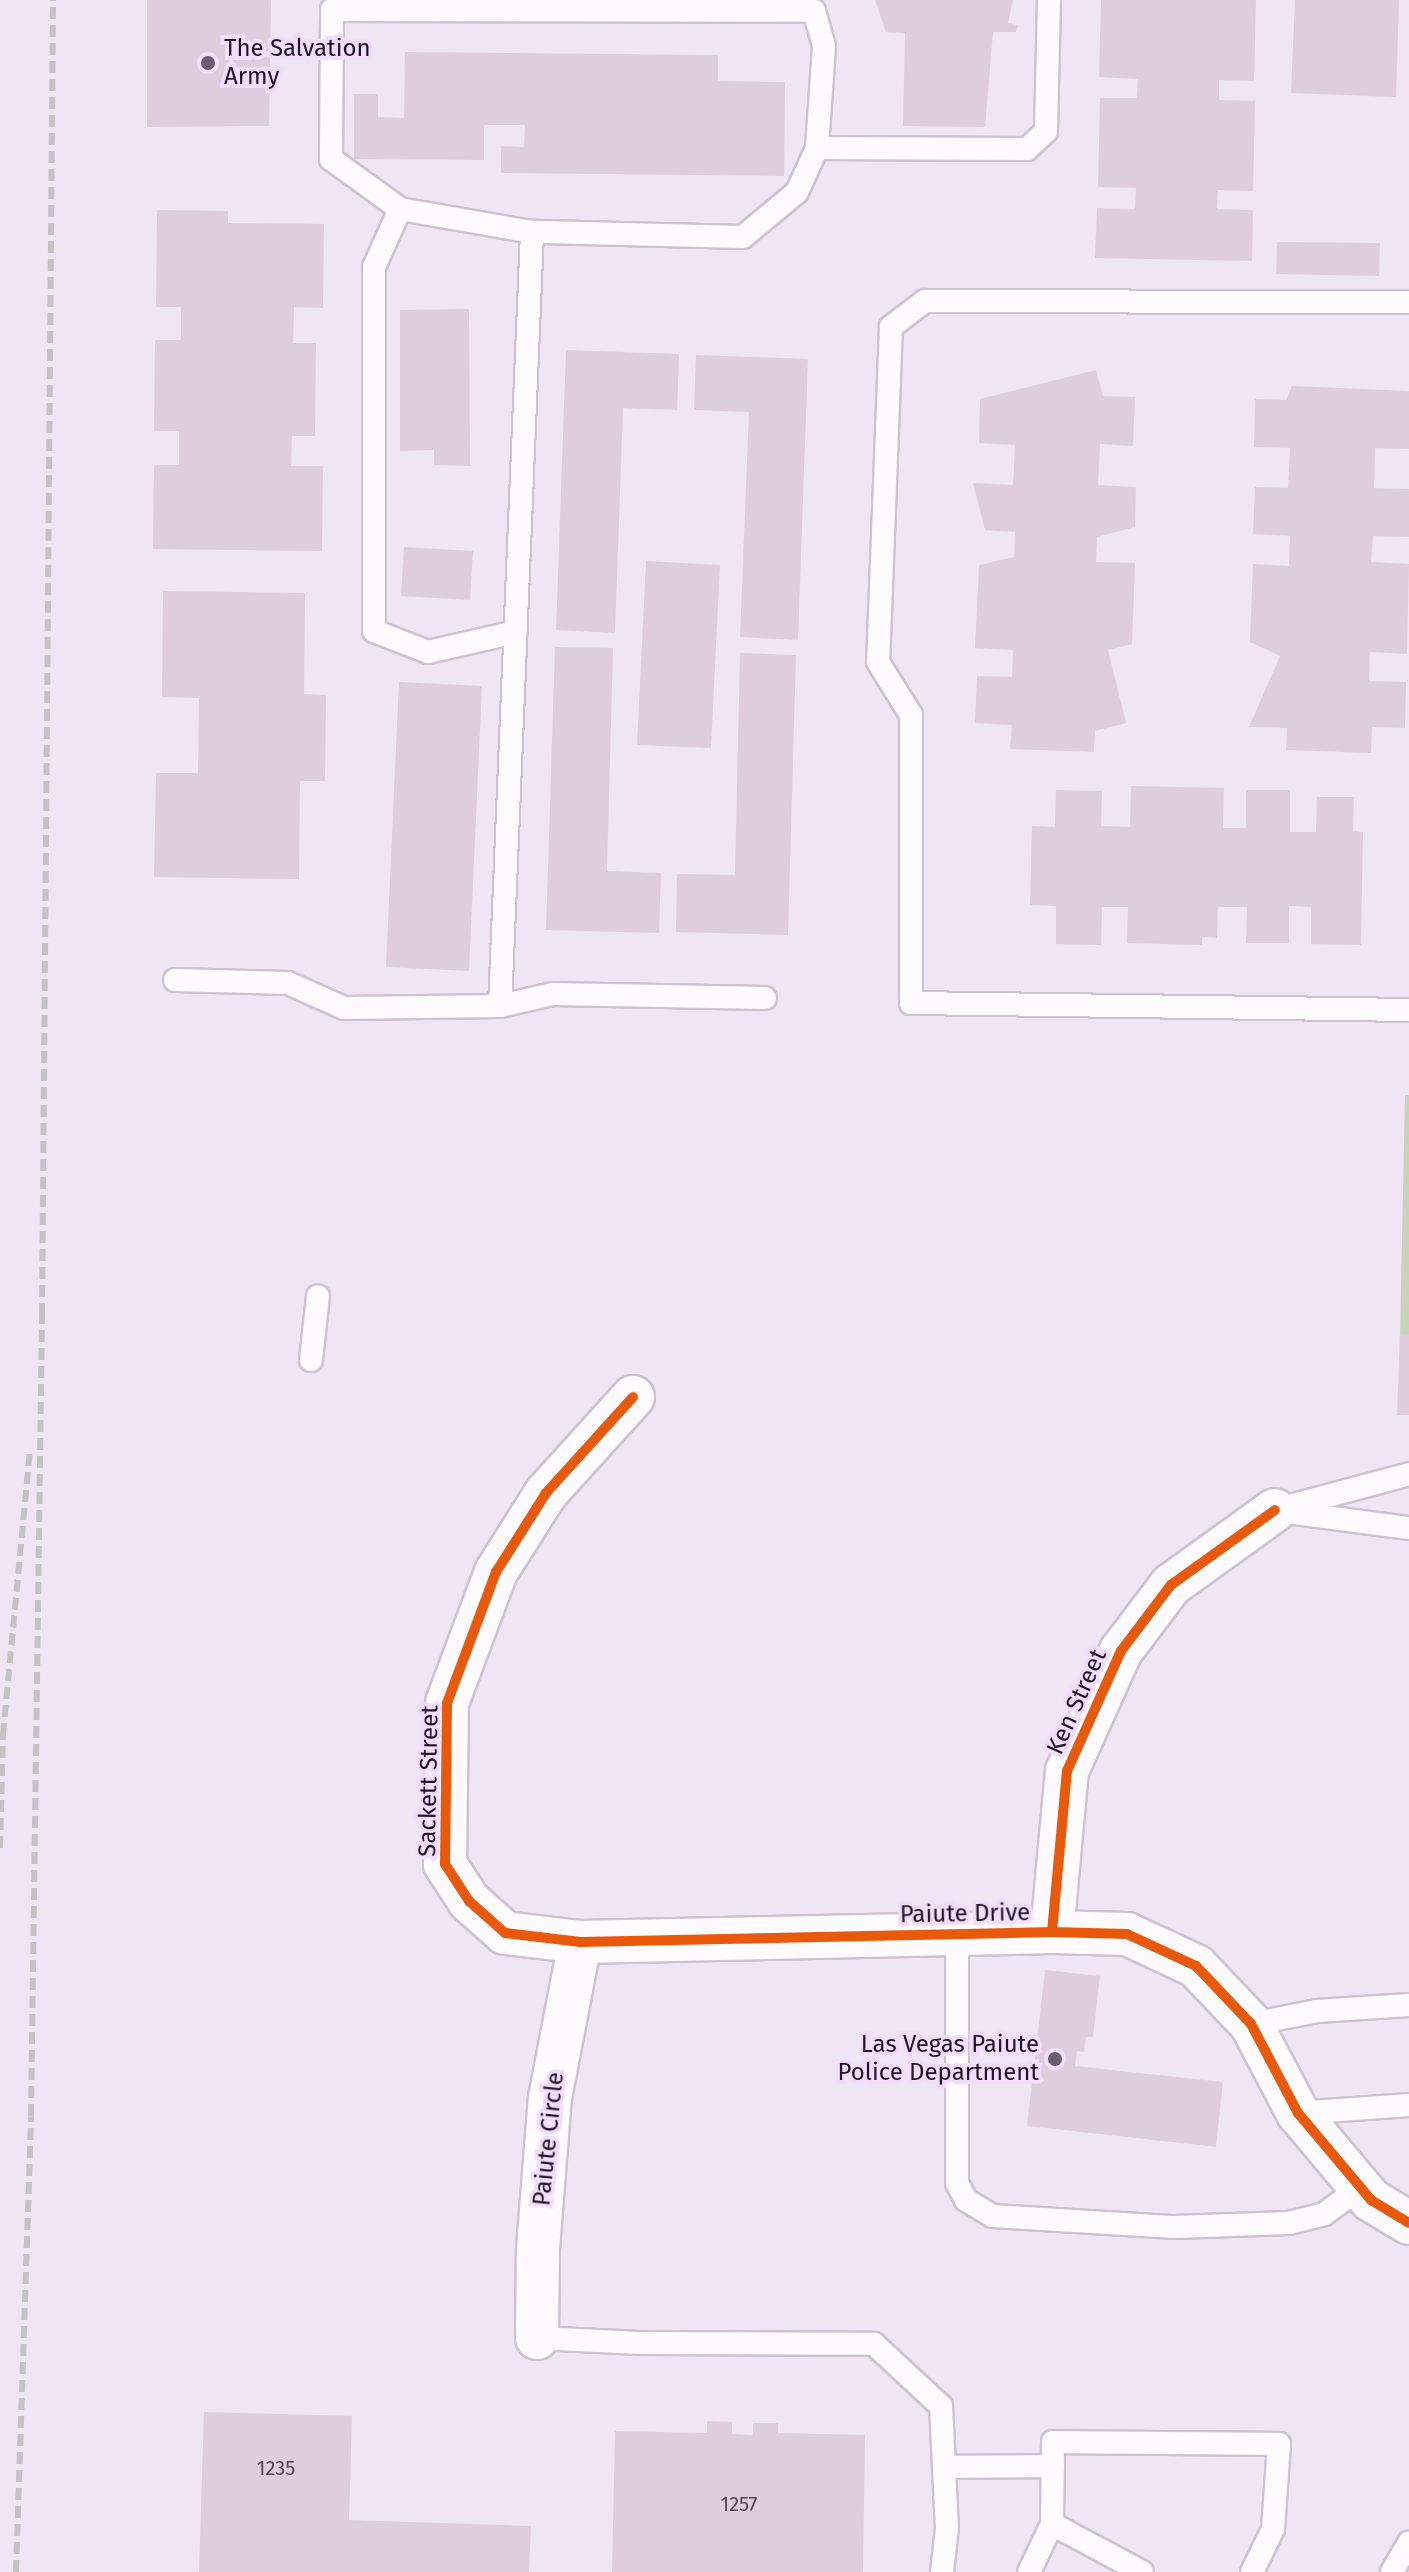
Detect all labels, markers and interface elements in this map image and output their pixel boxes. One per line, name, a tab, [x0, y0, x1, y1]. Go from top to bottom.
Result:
place label: The Salvation Army	[224, 35, 371, 91]
marker: The Salvation Army	[199, 54, 217, 72]
street label: Ken Street	[1041, 1645, 1113, 1759]
street label: Sackett Street	[413, 1705, 445, 1857]
street label: Paiute Drive	[900, 1898, 1030, 1930]
place label: Las Vegas Paiute Police Department	[838, 2031, 1039, 2087]
marker: Las Vegas Paiute Police Department	[1046, 2050, 1064, 2068]
street label: Paiute Circle	[528, 2071, 570, 2207]
house number: 1235	[257, 2456, 295, 2480]
house number: 1257	[721, 2492, 757, 2516]

